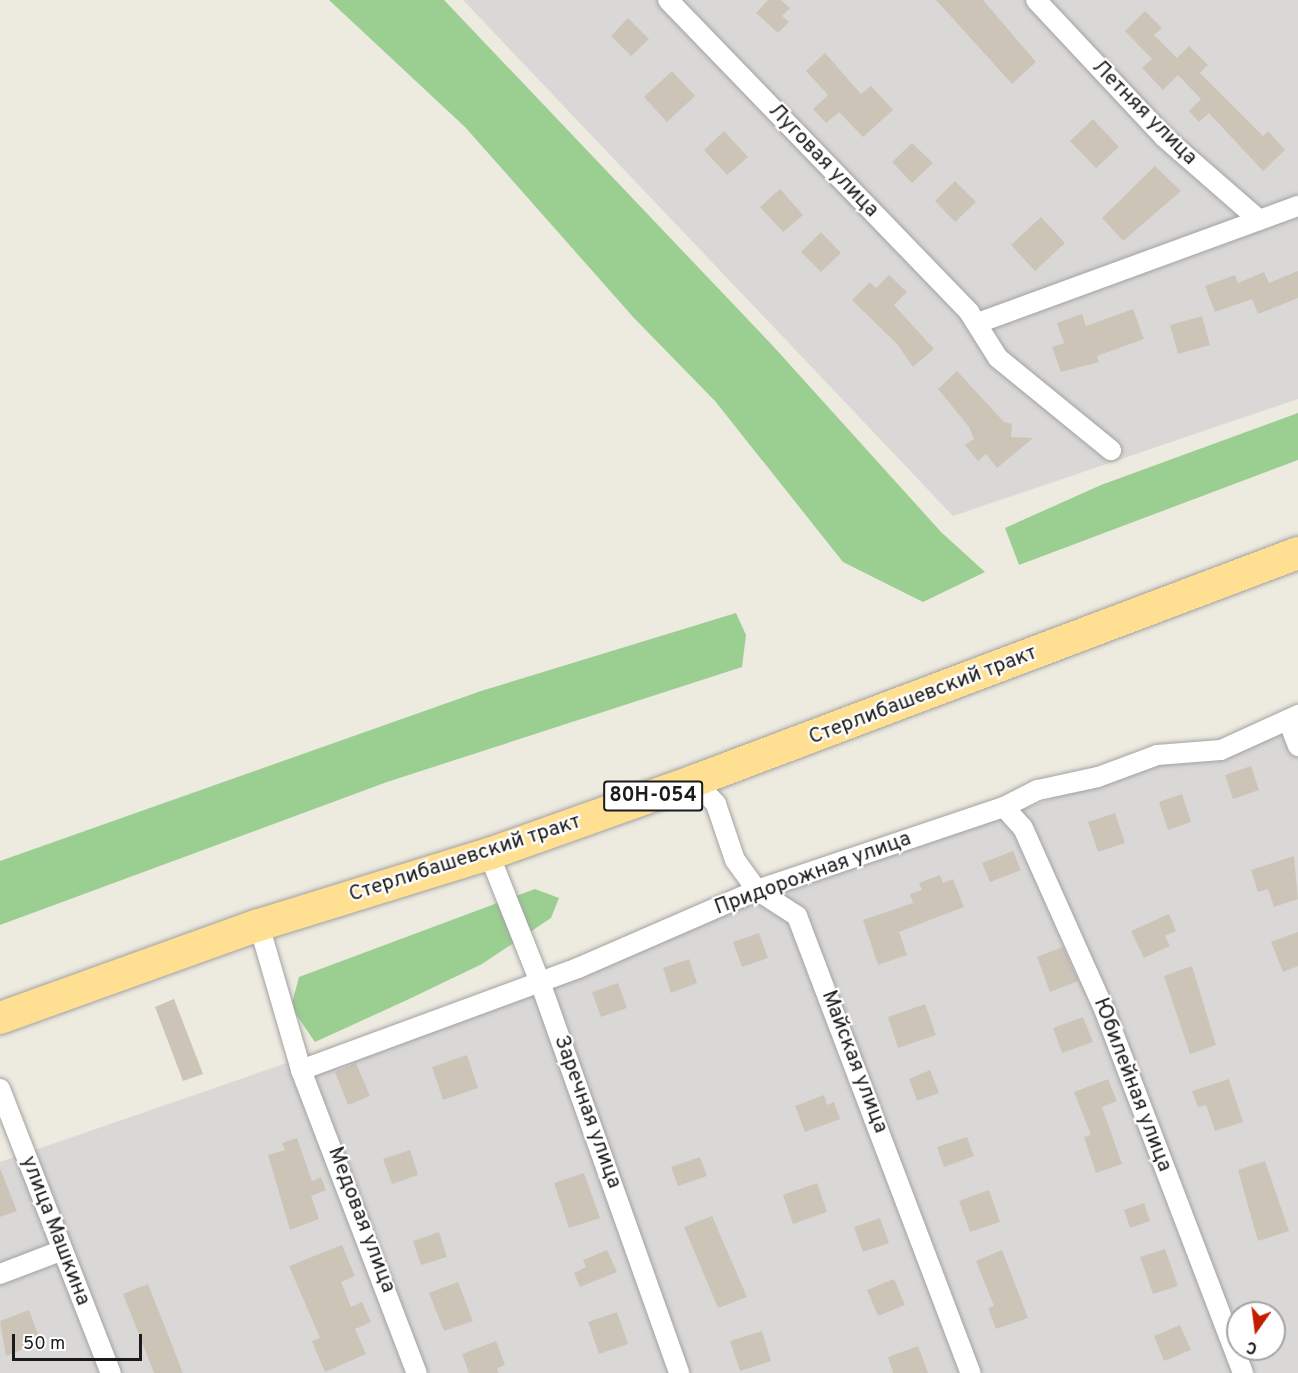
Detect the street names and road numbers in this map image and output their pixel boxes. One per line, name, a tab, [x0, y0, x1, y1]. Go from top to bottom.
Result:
street label: Летняя улица	[1086, 55, 1202, 171]
street label: Луговая улица	[762, 99, 884, 223]
street label: Стерлибашевский тракт	[806, 641, 1040, 751]
road number: 80Н-054	[602, 779, 704, 813]
street label: Стерлибашевский тракт	[346, 810, 584, 908]
street label: Придорожная улица	[711, 827, 915, 921]
street label: Майская улица	[815, 987, 893, 1137]
street label: Юбилейная улица	[1087, 995, 1177, 1175]
street label: Заречная улица	[548, 1032, 626, 1192]
street label: Медовая улица	[322, 1144, 400, 1296]
street label: улица Машкина	[15, 1153, 95, 1309]

